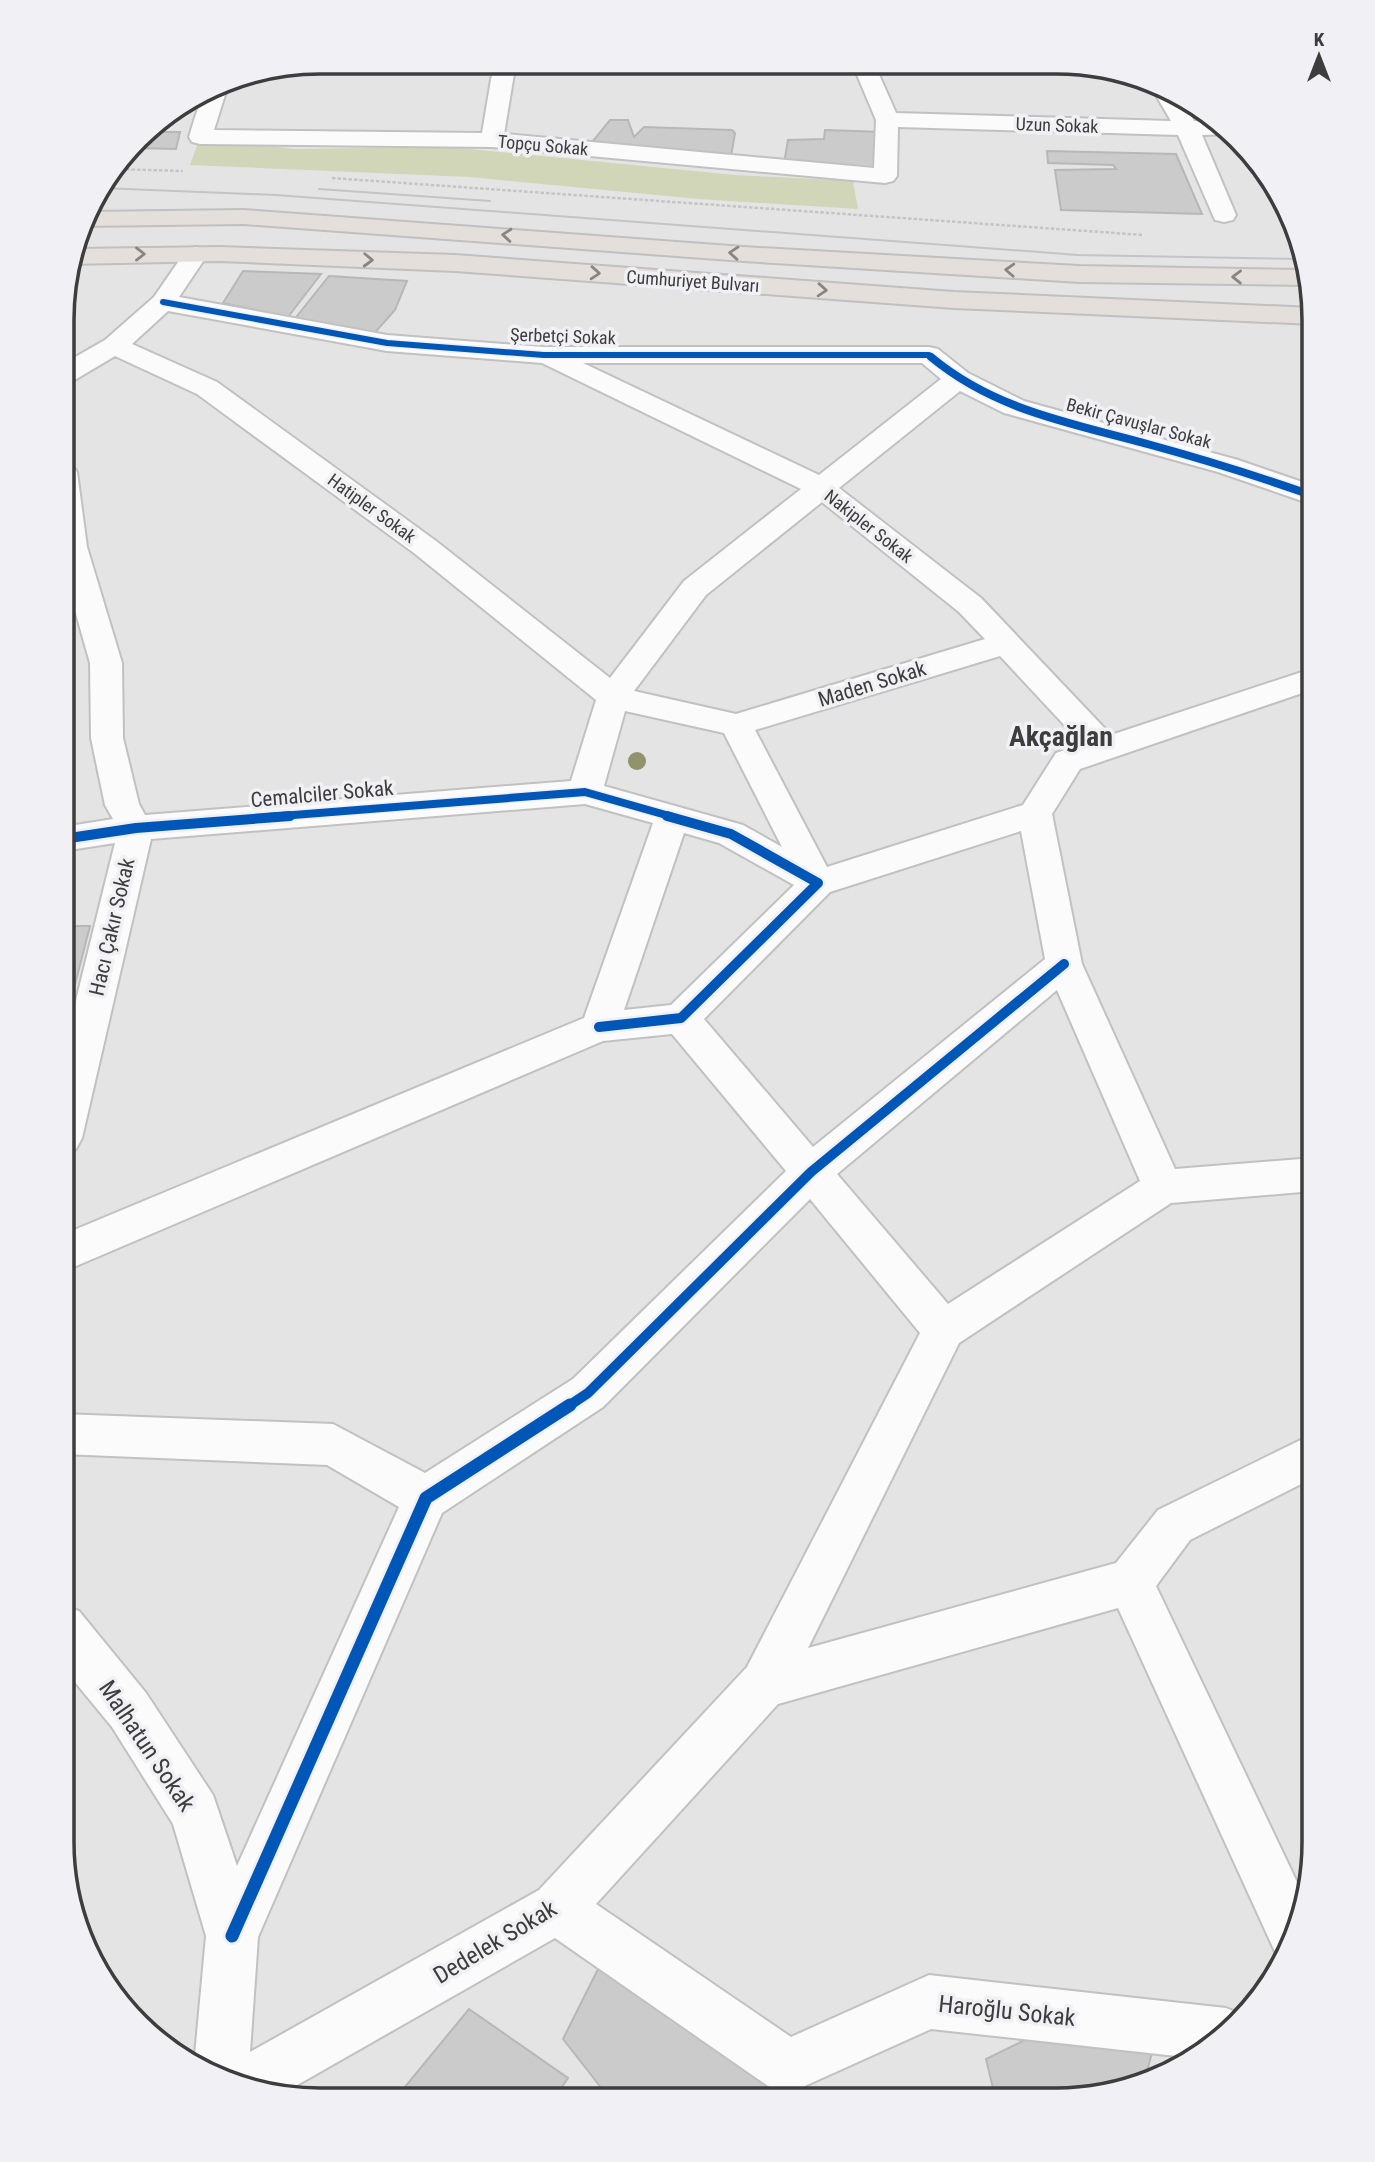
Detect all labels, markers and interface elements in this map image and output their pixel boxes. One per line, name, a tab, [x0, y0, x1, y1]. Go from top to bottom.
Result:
north arrow	[1284, 21, 1354, 91]
text: K	[1314, 28, 1325, 51]
street label: Uzun Sokak	[1015, 113, 1099, 137]
street label: Topçu Sokak	[497, 131, 589, 159]
one-way arrow	[501, 228, 512, 243]
one-way arrow	[136, 246, 146, 262]
one-way arrow	[728, 246, 739, 261]
one-way arrow	[362, 252, 373, 267]
one-way arrow	[1004, 263, 1015, 278]
one-way arrow	[589, 266, 600, 281]
street label: Cumhuriyet Bulvarı	[626, 266, 760, 296]
one-way arrow	[1232, 269, 1243, 284]
one-way arrow	[816, 283, 827, 298]
street label: Şerbetçi Sokak	[510, 324, 616, 348]
street label: Bekir Çavuşlar Sokak	[1064, 394, 1214, 452]
street label: Hatipler Sokak	[324, 469, 420, 547]
street label: Nakipler Sokak	[821, 485, 917, 567]
street label: Maden Sokak	[815, 656, 929, 712]
district label: Akçağlan	[1009, 720, 1113, 753]
street label: Cemalciler Sokak	[250, 776, 395, 812]
street label: Hacı Çakır Sokak	[84, 855, 140, 998]
street label: Malhatun Sokak	[93, 1675, 201, 1817]
street label: Dedelek Sokak	[428, 1894, 562, 1990]
street label: Haroğlu Sokak	[937, 1990, 1077, 2032]

